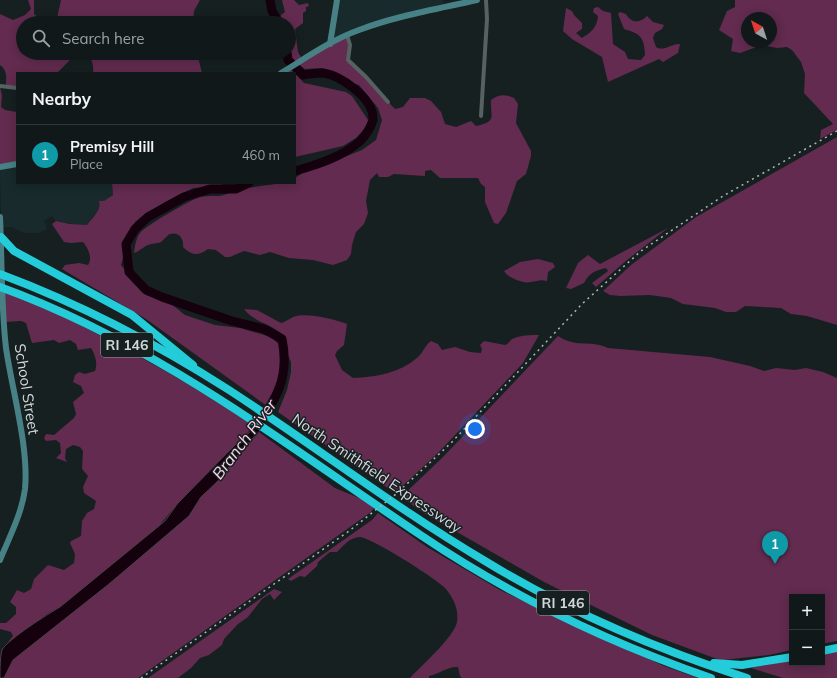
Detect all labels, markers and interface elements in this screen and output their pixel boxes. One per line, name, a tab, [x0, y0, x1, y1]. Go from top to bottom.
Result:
north arrow	[741, 12, 777, 48]
search box	[16, 16, 296, 60]
icon: search	[30, 27, 52, 49]
text: Search here	[62, 29, 144, 48]
text: Nearby	[32, 88, 91, 109]
text: Premisy Hill	[70, 137, 154, 156]
text: 1	[41, 147, 49, 163]
text: 460 m	[242, 147, 280, 163]
text: Place	[70, 156, 103, 172]
road number: RI 146	[101, 333, 153, 357]
street label: School Street	[10, 342, 44, 436]
water label: Branch River	[207, 394, 281, 483]
street label: North Smithfield Expressway	[288, 409, 466, 537]
your location	[465, 419, 485, 439]
pin: 1	[762, 531, 788, 564]
road number: RI 146	[537, 591, 589, 615]
map controls	[789, 594, 825, 666]
button: +	[789, 594, 825, 630]
button: −	[789, 630, 825, 666]

